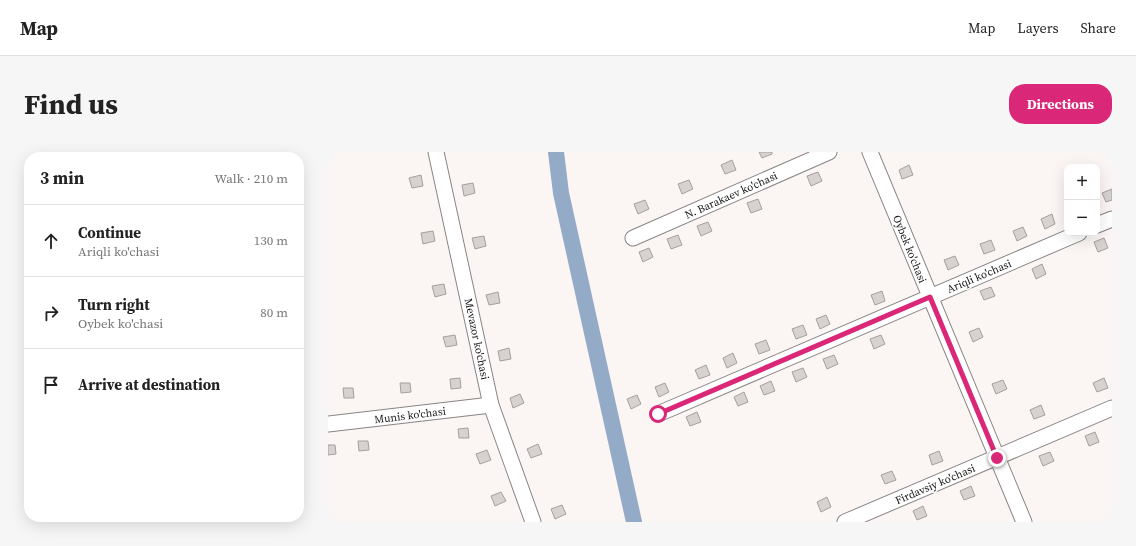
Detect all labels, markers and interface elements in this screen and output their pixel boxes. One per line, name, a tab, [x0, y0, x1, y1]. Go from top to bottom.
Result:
text: Map	[20, 15, 58, 41]
text: Map	[968, 18, 995, 38]
text: Layers	[1017, 18, 1059, 38]
text: Share	[1081, 18, 1116, 38]
button: Directions	[1009, 84, 1112, 124]
text: Find us	[24, 85, 118, 123]
map controls	[1064, 164, 1100, 236]
button: +	[1064, 164, 1100, 200]
text: 3 min	[40, 166, 84, 190]
street label: N. Barakaev ko'chasi	[683, 168, 780, 223]
text: Walk · 210 m	[215, 170, 288, 187]
button: −	[1064, 200, 1100, 236]
street label: Oybek ko'chasi	[889, 213, 930, 285]
text: Continue	[78, 222, 141, 243]
icon: ahead	[40, 230, 62, 252]
text: 130 m	[254, 232, 288, 249]
text: Ariqli ko'chasi	[78, 243, 159, 260]
street label: Ariqli ko'chasi	[945, 256, 1014, 297]
text: Turn right	[78, 294, 150, 315]
street label: Mevazor ko'chasi	[461, 297, 492, 381]
icon: right	[40, 302, 62, 324]
text: 80 m	[260, 304, 288, 321]
text: Oybek ko'chasi	[78, 315, 163, 332]
icon: arrive	[40, 374, 62, 396]
text: Arrive at destination	[78, 374, 220, 395]
street label: Munis ko'chasi	[373, 404, 447, 427]
route start	[649, 405, 667, 423]
route end	[988, 449, 1006, 467]
street label: Firdavsiy ko'chasi	[893, 461, 978, 508]

